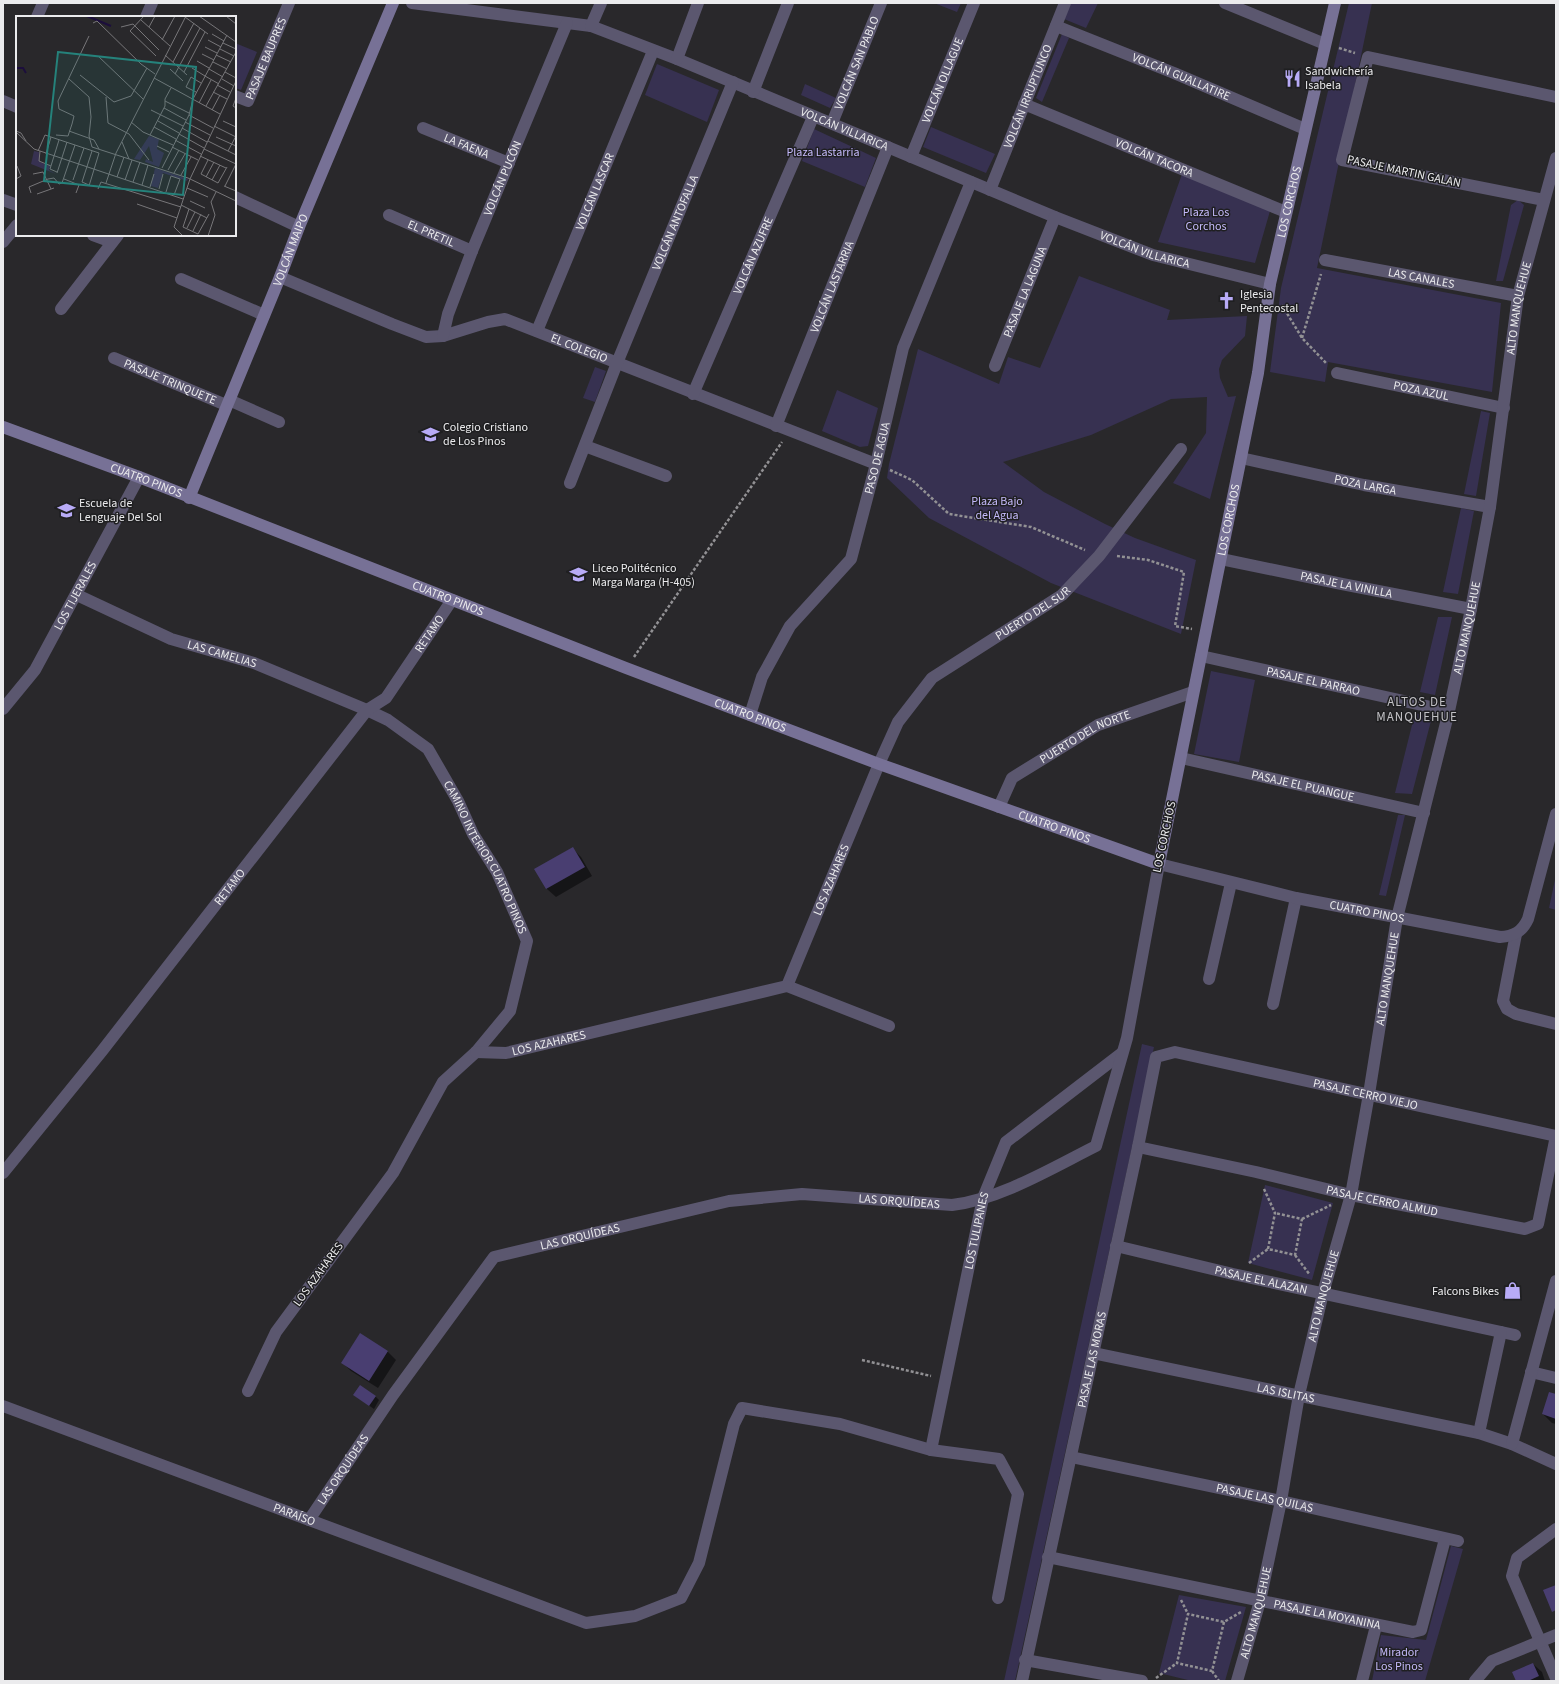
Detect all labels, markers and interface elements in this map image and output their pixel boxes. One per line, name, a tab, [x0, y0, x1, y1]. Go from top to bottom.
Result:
street label: VOLCÁN SAN PABLO	[830, 14, 884, 112]
street label: PASAJE BAUPRES	[241, 15, 291, 102]
inset map	[16, 16, 236, 236]
street label: VOLCÁN OLLAGUE	[918, 35, 968, 126]
street label: VOLCÁN IRRUPTUNCO	[1000, 42, 1057, 151]
street label: VOLCÁN GUALLATIRE	[1129, 49, 1233, 105]
place label: Sandwichería Isabela	[1305, 63, 1373, 94]
restaurant icon: Sandwichería Isabela	[1282, 68, 1302, 88]
street label: VOLCÁN VILLARICA	[798, 103, 891, 156]
street label: LA FAENA	[441, 129, 492, 163]
street label: VOLCÁN TACORA	[1112, 134, 1196, 182]
street label: VOLCÁN PUCÓN	[480, 138, 526, 218]
park label: Plaza Lastarria	[786, 144, 860, 161]
street label: VOLCÁN LASCAR	[572, 150, 619, 233]
street label: PASAJE MARTIN GALAN	[1345, 151, 1462, 192]
street label: LOS CORCHOS	[1273, 165, 1306, 239]
street label: VOLCÁN ANTOFALLA	[648, 172, 703, 273]
park label: Plaza Los Corchos	[1183, 204, 1229, 235]
street label: VOLCÁN MAIPO	[269, 211, 313, 289]
street label: VOLCÁN AZUFRE	[729, 214, 778, 297]
street label: EL PRETIL	[405, 216, 457, 252]
street label: VOLCÁN VILLARICA	[1097, 227, 1192, 273]
street label: VOLCÁN LASTARRIA	[806, 238, 859, 335]
street label: PASAJE LA LAGUNA	[999, 243, 1051, 340]
street label: ALTO MANQUEHUE	[1502, 260, 1536, 356]
street label: LAS CANALES	[1387, 264, 1456, 293]
place label: Iglesia Pentecostal	[1240, 286, 1298, 317]
church icon: Iglesia Pentecostal	[1217, 291, 1237, 311]
street label: EL COLEGIO	[548, 330, 610, 367]
street label: PASAJE TRINQUETE	[121, 355, 219, 409]
street label: POZA AZUL	[1392, 377, 1450, 405]
place label: Colegio Cristiano de Los Pinos	[443, 419, 528, 450]
street label: PASO DE AGUA	[860, 420, 895, 496]
school or university icon: Colegio Cristiano de Los Pinos	[420, 424, 440, 444]
street label: CUATRO PINOS	[108, 459, 185, 502]
street label: POZA LARGA	[1332, 471, 1398, 500]
street label: LOS CORCHOS	[1213, 483, 1244, 557]
park label: Plaza Bajo del Agua	[971, 493, 1023, 524]
place label: Escuela de Lenguaje Del Sol	[79, 495, 162, 526]
school or university icon: Escuela de Lenguaje Del Sol	[56, 500, 76, 520]
street label: LOS TIJERALES	[50, 558, 101, 633]
place label: Liceo Politécnico Marga Marga (H-405)	[592, 560, 695, 591]
school or university icon: Liceo Politécnico Marga Marga (H-405)	[569, 565, 589, 585]
street label: PASAJE LA VINILLA	[1299, 568, 1394, 603]
street label: CUATRO PINOS	[410, 577, 486, 620]
street label: ALTO MANQUEHUE	[1449, 580, 1485, 676]
street label: PUERTO DEL SUR	[992, 583, 1075, 644]
street label: RETAMO	[411, 612, 449, 656]
street label: LAS CAMELIAS	[185, 636, 259, 672]
street label: PASAJE EL PARRAO	[1265, 663, 1362, 700]
district label: ALTOS DE MANQUEHUE	[1376, 693, 1458, 726]
street label: CUATRO PINOS	[712, 694, 789, 737]
street label: PUERTO DEL NORTE	[1036, 706, 1133, 768]
street label: PASAJE EL PUANGUE	[1250, 766, 1356, 806]
street label: CAMINO INTERIOR CUATRO PINOS	[439, 778, 531, 937]
street label: LOS CORCHOS	[1149, 800, 1180, 874]
street label: CUATRO PINOS	[1016, 806, 1093, 848]
street label: LOS AZAHARES	[809, 842, 854, 918]
street label: RETAMO	[210, 865, 250, 909]
street label: CUATRO PINOS	[1328, 897, 1406, 928]
street label: ALTO MANQUEHUE	[1372, 931, 1404, 1027]
street label: LOS AZAHARES	[510, 1026, 588, 1060]
street label: PASAJE CERRO VIEJO	[1311, 1075, 1419, 1114]
street label: PASAJE CERRO ALMUD	[1324, 1181, 1439, 1221]
street label: LOS TULIPANES	[960, 1189, 994, 1271]
street label: LAS ORQUÍDEAS	[858, 1190, 940, 1213]
street label: LAS ORQUÍDEAS	[538, 1219, 622, 1255]
street label: LOS AZAHARES	[289, 1239, 347, 1310]
street label: ALTO MANQUEHUE	[1304, 1248, 1344, 1344]
street label: PASAJE EL ALAZAN	[1213, 1262, 1309, 1299]
shop icon: Falcons Bikes	[1502, 1281, 1522, 1301]
place label: Falcons Bikes	[1432, 1283, 1499, 1300]
street label: PASAJE LAS MORAS	[1074, 1310, 1111, 1409]
street label: LAS ISLITAS	[1255, 1379, 1316, 1408]
street label: LAS ORQUÍDEAS	[314, 1431, 373, 1508]
street label: PASAJE LAS QUILAS	[1214, 1480, 1315, 1517]
street label: PARAÍSO	[271, 1499, 318, 1531]
street label: ALTO MANQUEHUE	[1236, 1565, 1276, 1661]
street label: PASAJE LA MOYANINA	[1272, 1596, 1383, 1634]
park label: Mirador Los Pinos	[1375, 1644, 1423, 1675]

